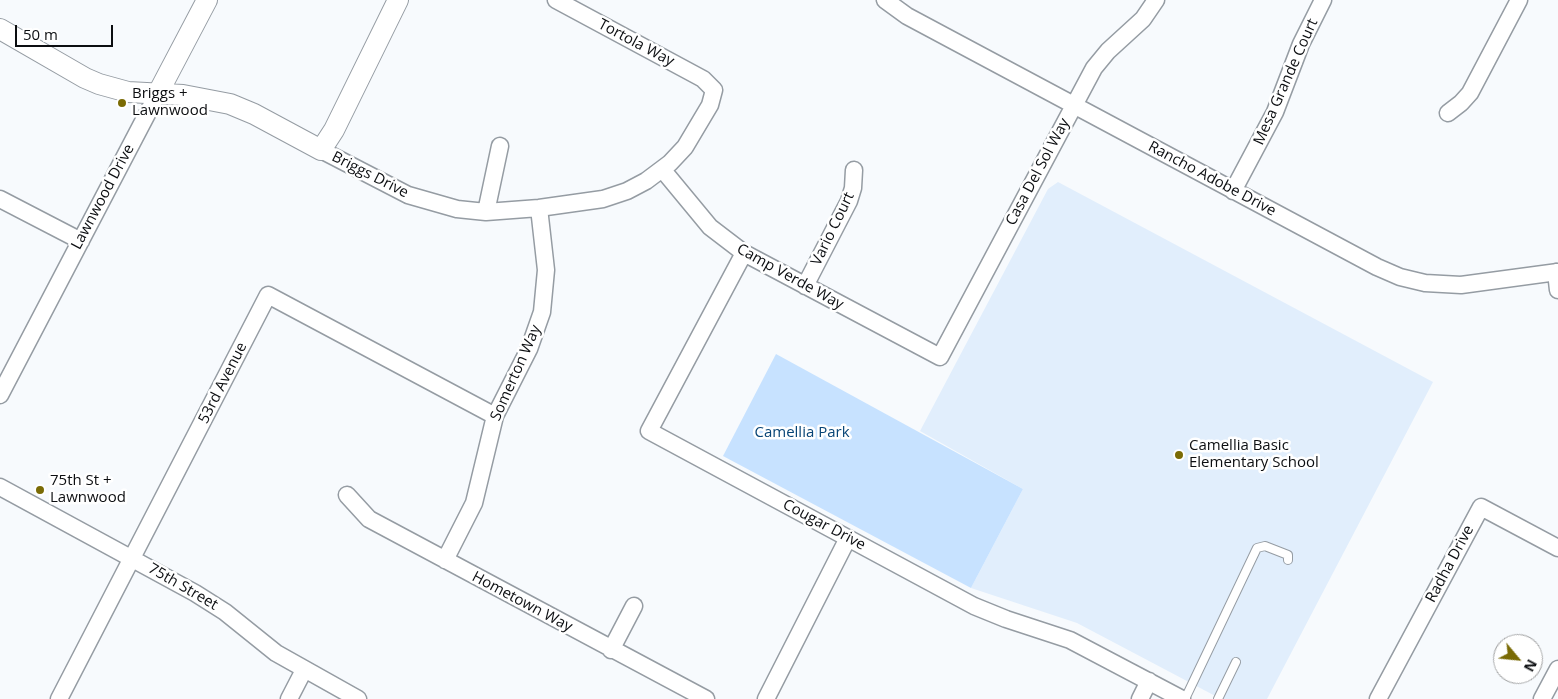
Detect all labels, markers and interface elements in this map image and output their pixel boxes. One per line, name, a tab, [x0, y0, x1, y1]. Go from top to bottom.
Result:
scale bar	[18, 15, 115, 47]
street label: Tortola Way	[595, 15, 677, 71]
street label: Mesa Grande Court	[1250, 16, 1322, 148]
text: 50 m	[23, 24, 58, 44]
place label: Briggs + Lawnwood	[132, 85, 208, 120]
marker: Briggs + Lawnwood	[116, 97, 128, 109]
street label: Casa Del Sol Way	[1002, 115, 1074, 229]
street label: Rancho Adobe Drive	[1145, 138, 1279, 220]
street label: Lawnwood Drive	[68, 141, 138, 253]
street label: Briggs Drive	[329, 148, 411, 202]
street label: Vario Court	[808, 189, 858, 269]
street label: Camp Verde Way	[733, 240, 847, 314]
street label: Somerton Way	[487, 322, 545, 424]
street label: 53rd Avenue	[195, 339, 251, 427]
park label: Camellia Park	[754, 424, 850, 442]
place label: Camellia Basic Elementary School	[1189, 437, 1319, 472]
marker: Camellia Basic Elementary School	[1173, 449, 1185, 461]
place label: 75th St + Lawnwood	[50, 472, 126, 507]
marker: 75th St + Lawnwood	[34, 484, 46, 496]
street label: Cougar Drive	[780, 496, 868, 554]
street label: Radha Drive	[1422, 522, 1478, 606]
street label: 75th Street	[145, 560, 221, 614]
street label: Hometown Way	[469, 568, 575, 636]
north arrow	[1493, 634, 1543, 684]
text: N	[1520, 656, 1542, 675]

